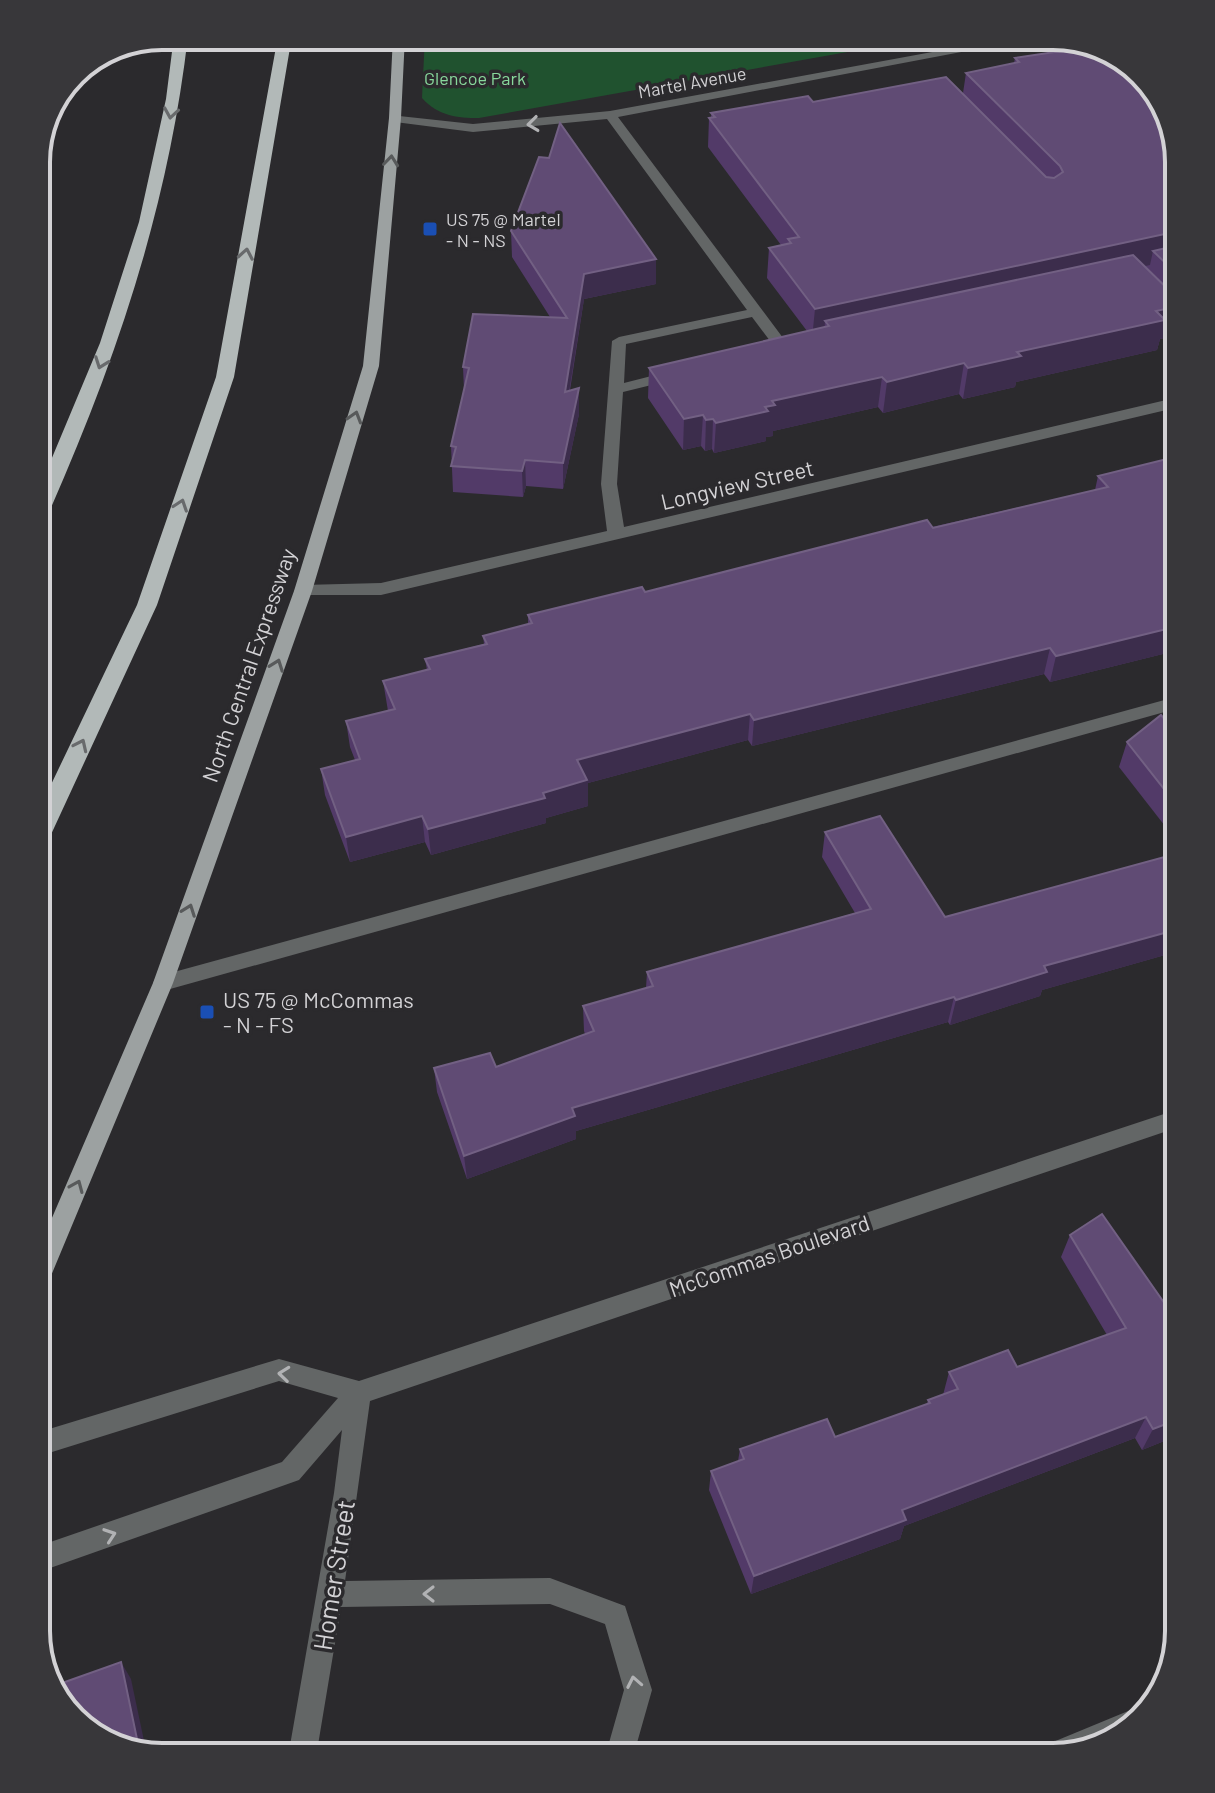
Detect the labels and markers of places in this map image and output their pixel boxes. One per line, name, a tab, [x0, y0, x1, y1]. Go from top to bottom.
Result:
place label: US 75 @ Martel - N - NS	[446, 208, 561, 251]
marker: US 75 @ Martel - N - NS	[421, 220, 439, 238]
place label: US 75 @ McCommas - N - FS	[223, 986, 414, 1037]
marker: US 75 @ McCommas - N - FS	[198, 1003, 216, 1021]

